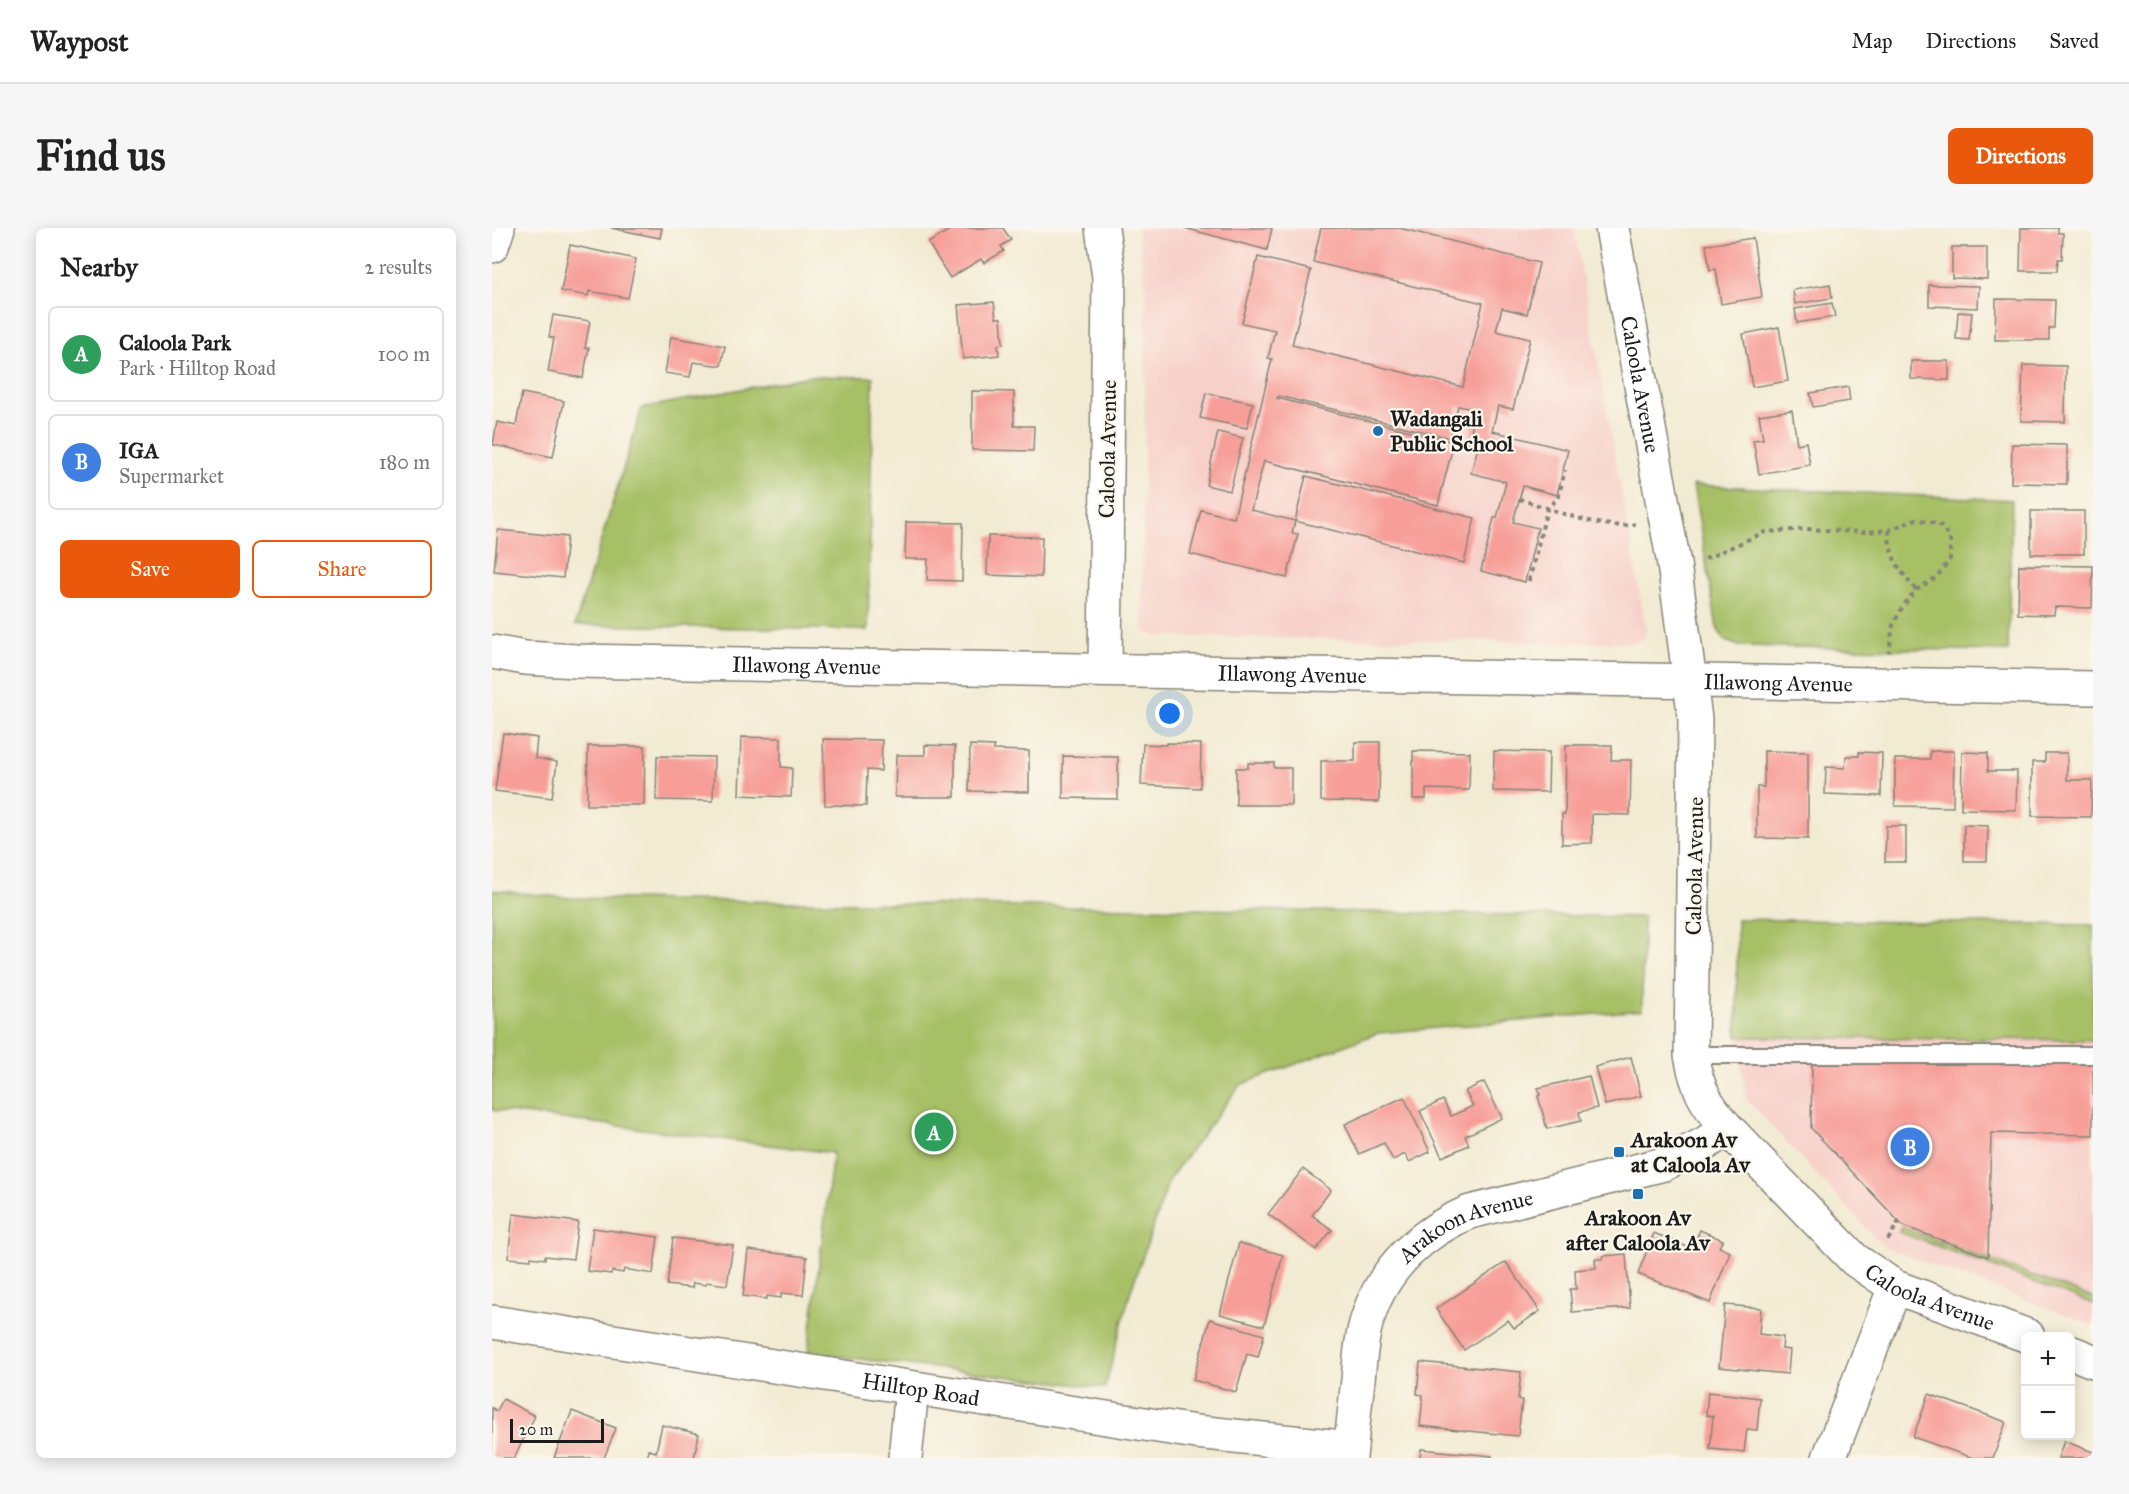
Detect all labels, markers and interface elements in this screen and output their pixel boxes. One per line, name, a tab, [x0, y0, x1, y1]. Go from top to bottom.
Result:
text: Waypost	[30, 24, 128, 59]
text: Map	[1852, 28, 1893, 54]
text: Directions	[1926, 28, 2016, 54]
text: Saved	[2049, 28, 2099, 54]
button: Directions	[1948, 128, 2093, 184]
text: Find us	[36, 130, 166, 182]
text: Nearby	[60, 251, 138, 283]
text: 2 results	[364, 255, 432, 279]
street label: Caloola Avenue	[1615, 314, 1666, 455]
text: Caloola Park	[119, 329, 231, 356]
text: A	[75, 342, 88, 366]
text: 100 m	[378, 342, 430, 366]
text: Park · Hilltop Road	[119, 356, 276, 380]
street label: Caloola Avenue	[1093, 379, 1122, 519]
place label: Wadangali Public School	[1390, 405, 1514, 457]
marker: Wadangali Public School	[1371, 424, 1385, 438]
text: IGA	[119, 437, 159, 464]
text: B	[75, 450, 88, 474]
text: 180 m	[379, 450, 430, 474]
text: Supermarket	[119, 464, 224, 488]
button: Save	[60, 540, 240, 598]
button: Share	[252, 540, 432, 598]
street label: Illawong Avenue	[732, 651, 881, 680]
street label: Illawong Avenue	[1217, 659, 1367, 689]
street label: Illawong Avenue	[1703, 668, 1853, 698]
your location	[1155, 699, 1184, 728]
street label: Caloola Avenue	[1680, 796, 1709, 936]
pin: A	[914, 1110, 954, 1154]
pin: B	[1890, 1124, 1930, 1170]
place label: Arakoon Av at Caloola Av	[1629, 1126, 1751, 1178]
marker: Arakoon Av at Caloola Av	[1612, 1145, 1626, 1159]
street label: Arakoon Avenue	[1392, 1184, 1536, 1269]
marker: Arakoon Av after Caloola Av	[1631, 1187, 1645, 1201]
place label: Arakoon Av after Caloola Av	[1566, 1204, 1711, 1256]
street label: Caloola Avenue	[1860, 1258, 1998, 1337]
map controls	[2021, 1332, 2075, 1440]
button: +	[2021, 1332, 2075, 1386]
street label: Hilltop Road	[860, 1367, 981, 1412]
button: −	[2021, 1386, 2075, 1440]
scale bar	[510, 1416, 604, 1444]
text: 20 m	[519, 1420, 553, 1439]

